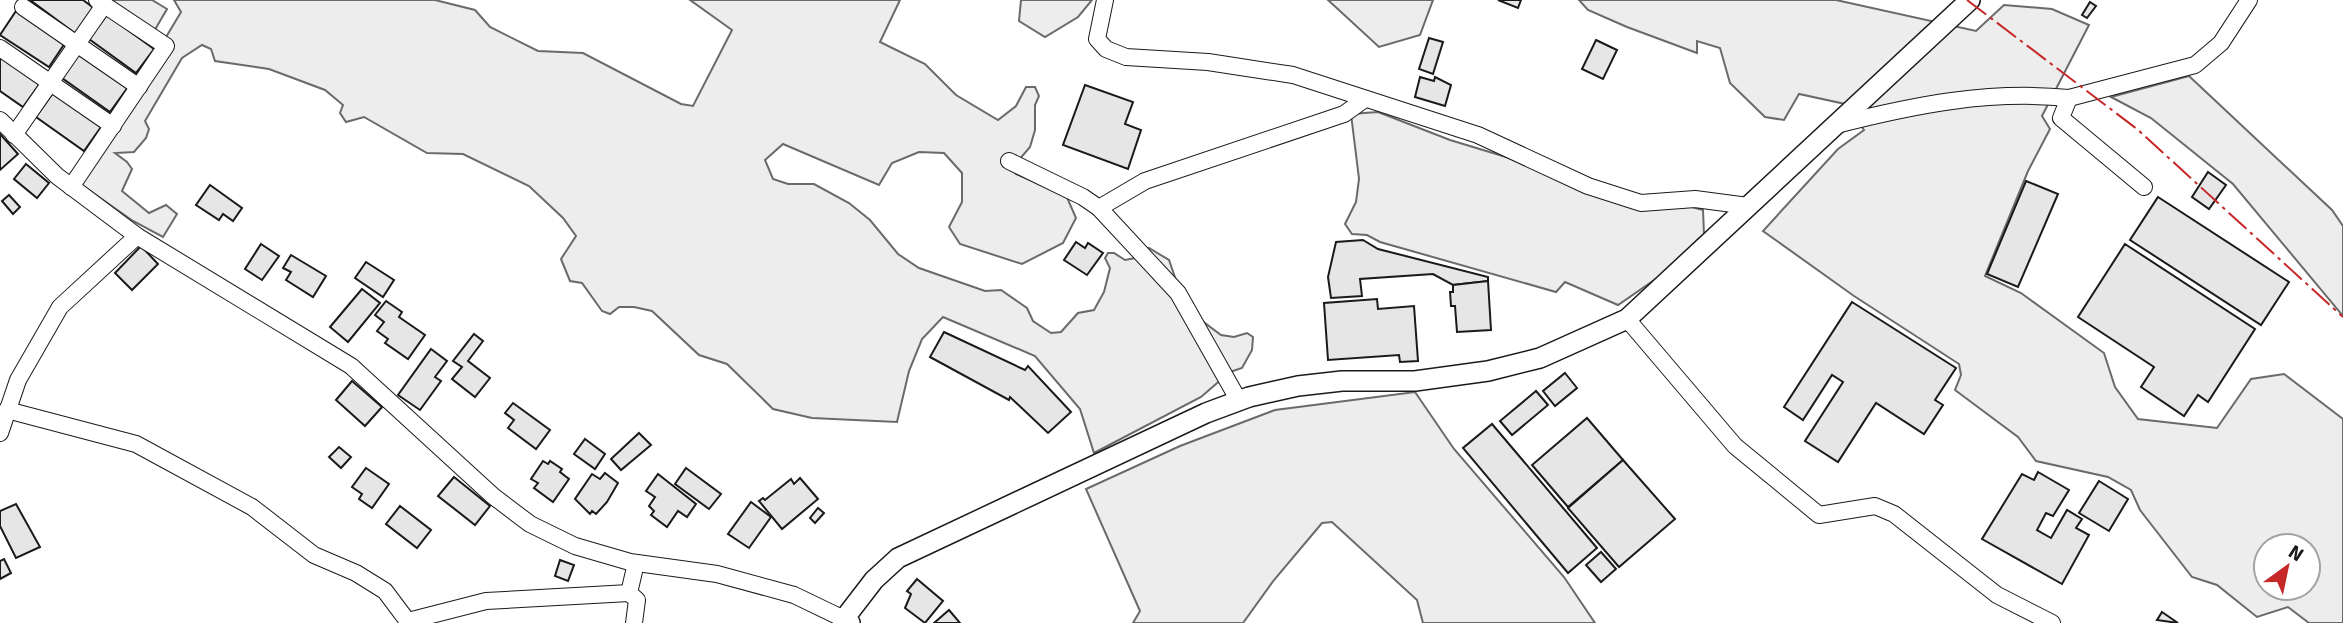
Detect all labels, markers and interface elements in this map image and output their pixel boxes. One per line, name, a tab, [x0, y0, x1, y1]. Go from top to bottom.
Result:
north arrow	[2252, 532, 2322, 602]
text: N	[2284, 540, 2308, 567]

